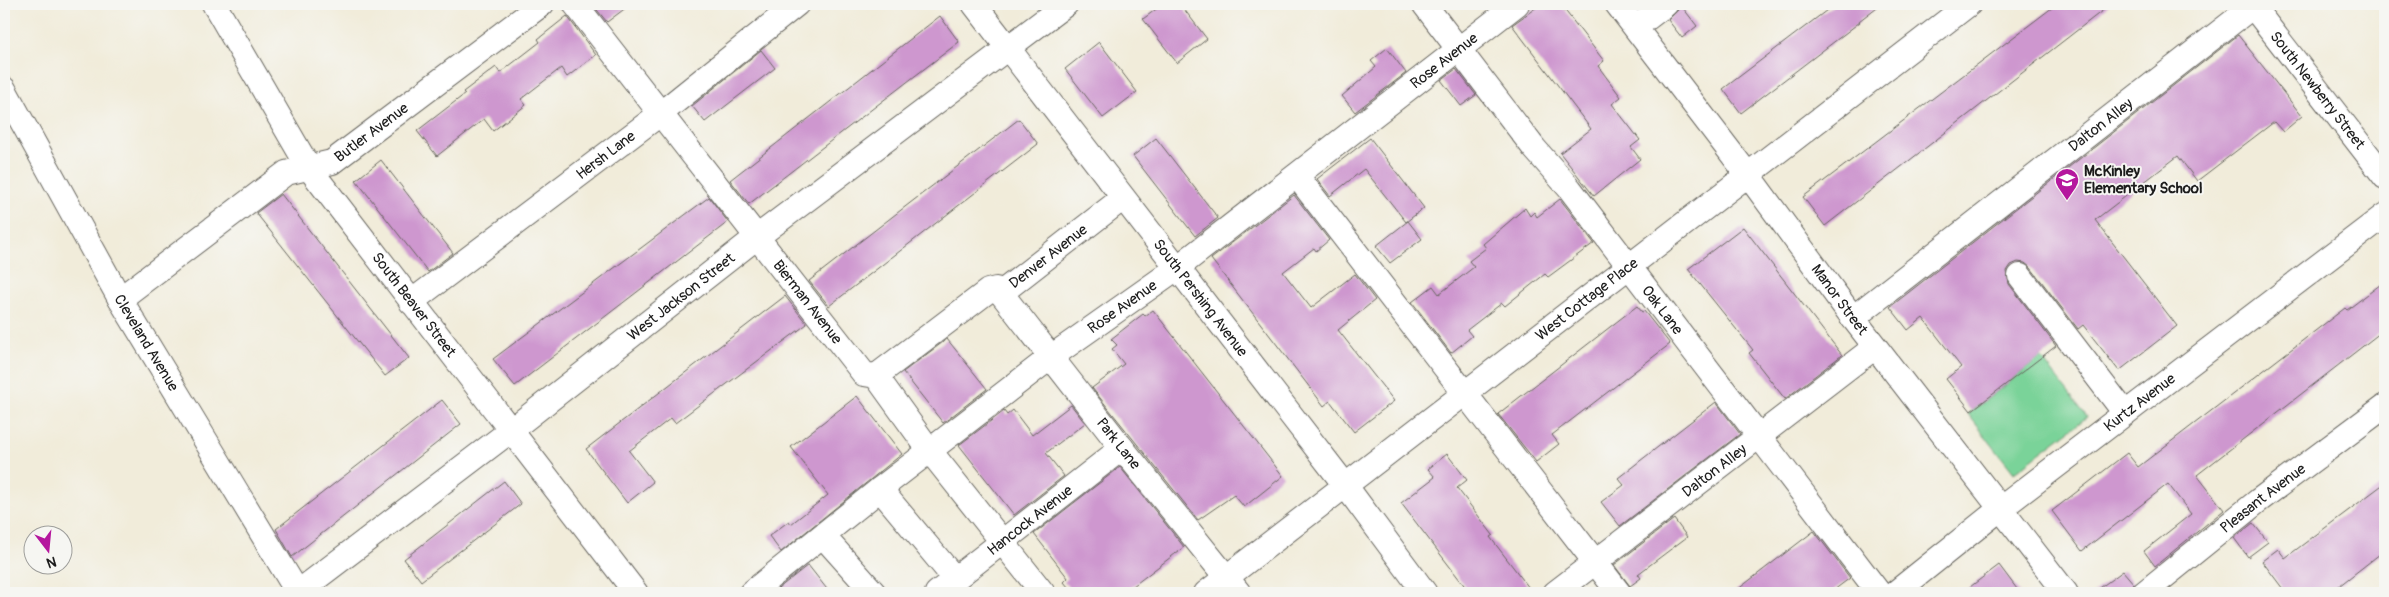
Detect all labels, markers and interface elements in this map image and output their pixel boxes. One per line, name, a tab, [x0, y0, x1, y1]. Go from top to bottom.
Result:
street label: South Newberry Street	[2266, 28, 2370, 154]
street label: Rose Avenue	[1407, 29, 1482, 93]
street label: Dalton Alley	[2065, 94, 2137, 156]
street label: Butler Avenue	[331, 98, 413, 167]
street label: Hersh Lane	[573, 126, 640, 184]
place label: McKinley Elementary School	[2084, 162, 2203, 198]
school or university icon: McKinley Elementary School	[2054, 167, 2080, 201]
street label: Denver Avenue	[1006, 220, 1092, 293]
street label: South Pershing Avenue	[1149, 235, 1252, 361]
street label: West Jackson Street	[624, 248, 740, 345]
street label: South Beaver Street	[367, 249, 461, 362]
street label: West Cottage Place	[1532, 253, 1643, 345]
street label: Bierman Avenue	[768, 256, 846, 349]
street label: Manor Street	[1807, 261, 1872, 340]
street label: Rose Avenue	[1084, 276, 1161, 338]
street label: Oak Lane	[1637, 282, 1687, 339]
street label: Cleveland Avenue	[109, 291, 183, 395]
street label: Kurtz Avenue	[2100, 369, 2180, 436]
street label: Park Lane	[1092, 414, 1145, 474]
street label: Dalton Alley	[1679, 440, 1751, 502]
street label: Pleasant Avenue	[2216, 459, 2310, 538]
street label: Hancock Avenue	[984, 481, 1077, 560]
north arrow	[22, 524, 72, 574]
text: N	[45, 553, 58, 571]

